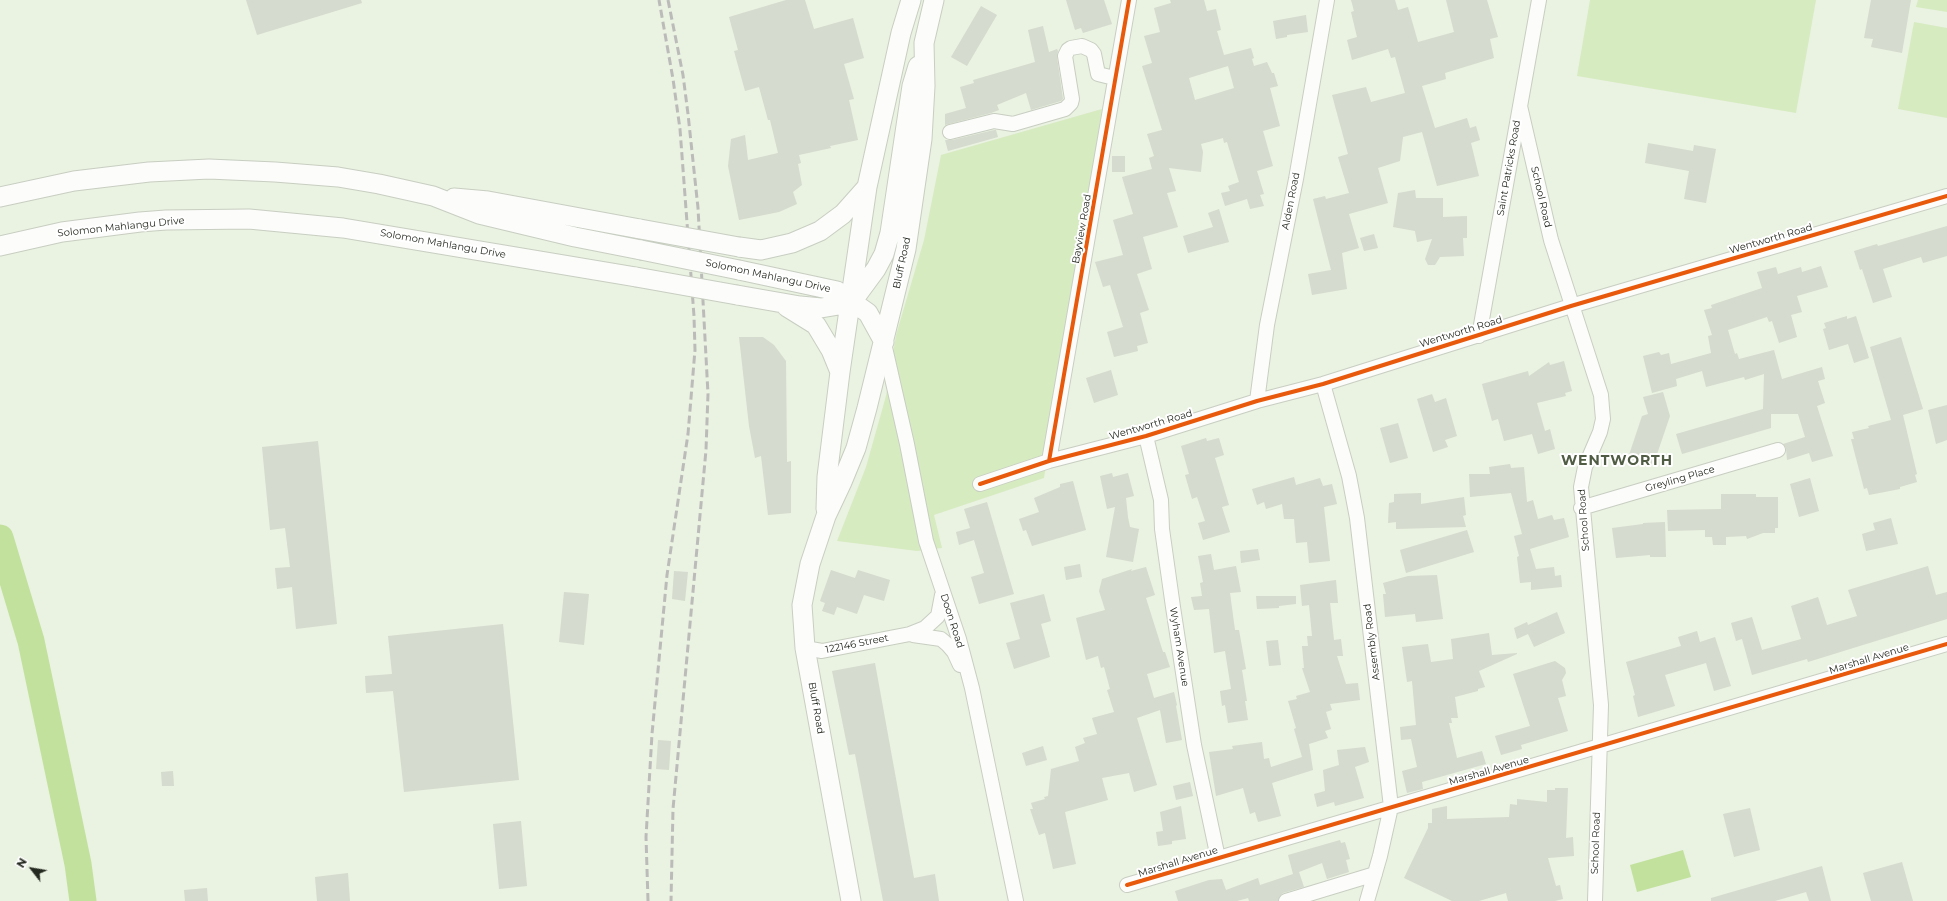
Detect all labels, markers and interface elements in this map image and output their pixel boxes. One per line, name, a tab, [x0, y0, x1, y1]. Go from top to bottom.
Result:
street label: Saint Patricks Road	[1495, 119, 1523, 217]
street label: School Road	[1528, 165, 1554, 229]
street label: Alden Road	[1280, 171, 1302, 231]
street label: Bayview Road	[1070, 193, 1094, 265]
street label: Solomon Mahlangu Drive	[57, 214, 185, 240]
street label: Wentworth Road	[1728, 221, 1814, 257]
street label: Solomon Mahlangu Drive	[379, 227, 507, 261]
street label: Bluff Road	[891, 236, 913, 290]
street label: Solomon Mahlangu Drive	[704, 257, 832, 295]
street label: Wentworth Road	[1418, 314, 1504, 350]
street label: Wentworth Road	[1108, 407, 1194, 443]
district label: WENTWORTH	[1561, 453, 1673, 469]
street label: Greyling Place	[1644, 463, 1716, 495]
street label: School Road	[1576, 488, 1592, 552]
street label: Doon Road	[938, 592, 966, 650]
street label: Assembly Road	[1361, 603, 1383, 681]
street label: Wyham Avenue	[1167, 606, 1191, 688]
street label: 122146 Street	[824, 632, 890, 656]
street label: Marshall Avenue	[1828, 641, 1910, 677]
street label: Bluff Road	[806, 681, 826, 735]
street label: Marshall Avenue	[1448, 754, 1530, 788]
street label: School Road	[1589, 812, 1603, 874]
street label: Marshall Avenue	[1137, 844, 1219, 880]
north arrow	[12, 849, 52, 889]
text: N	[13, 855, 30, 870]

